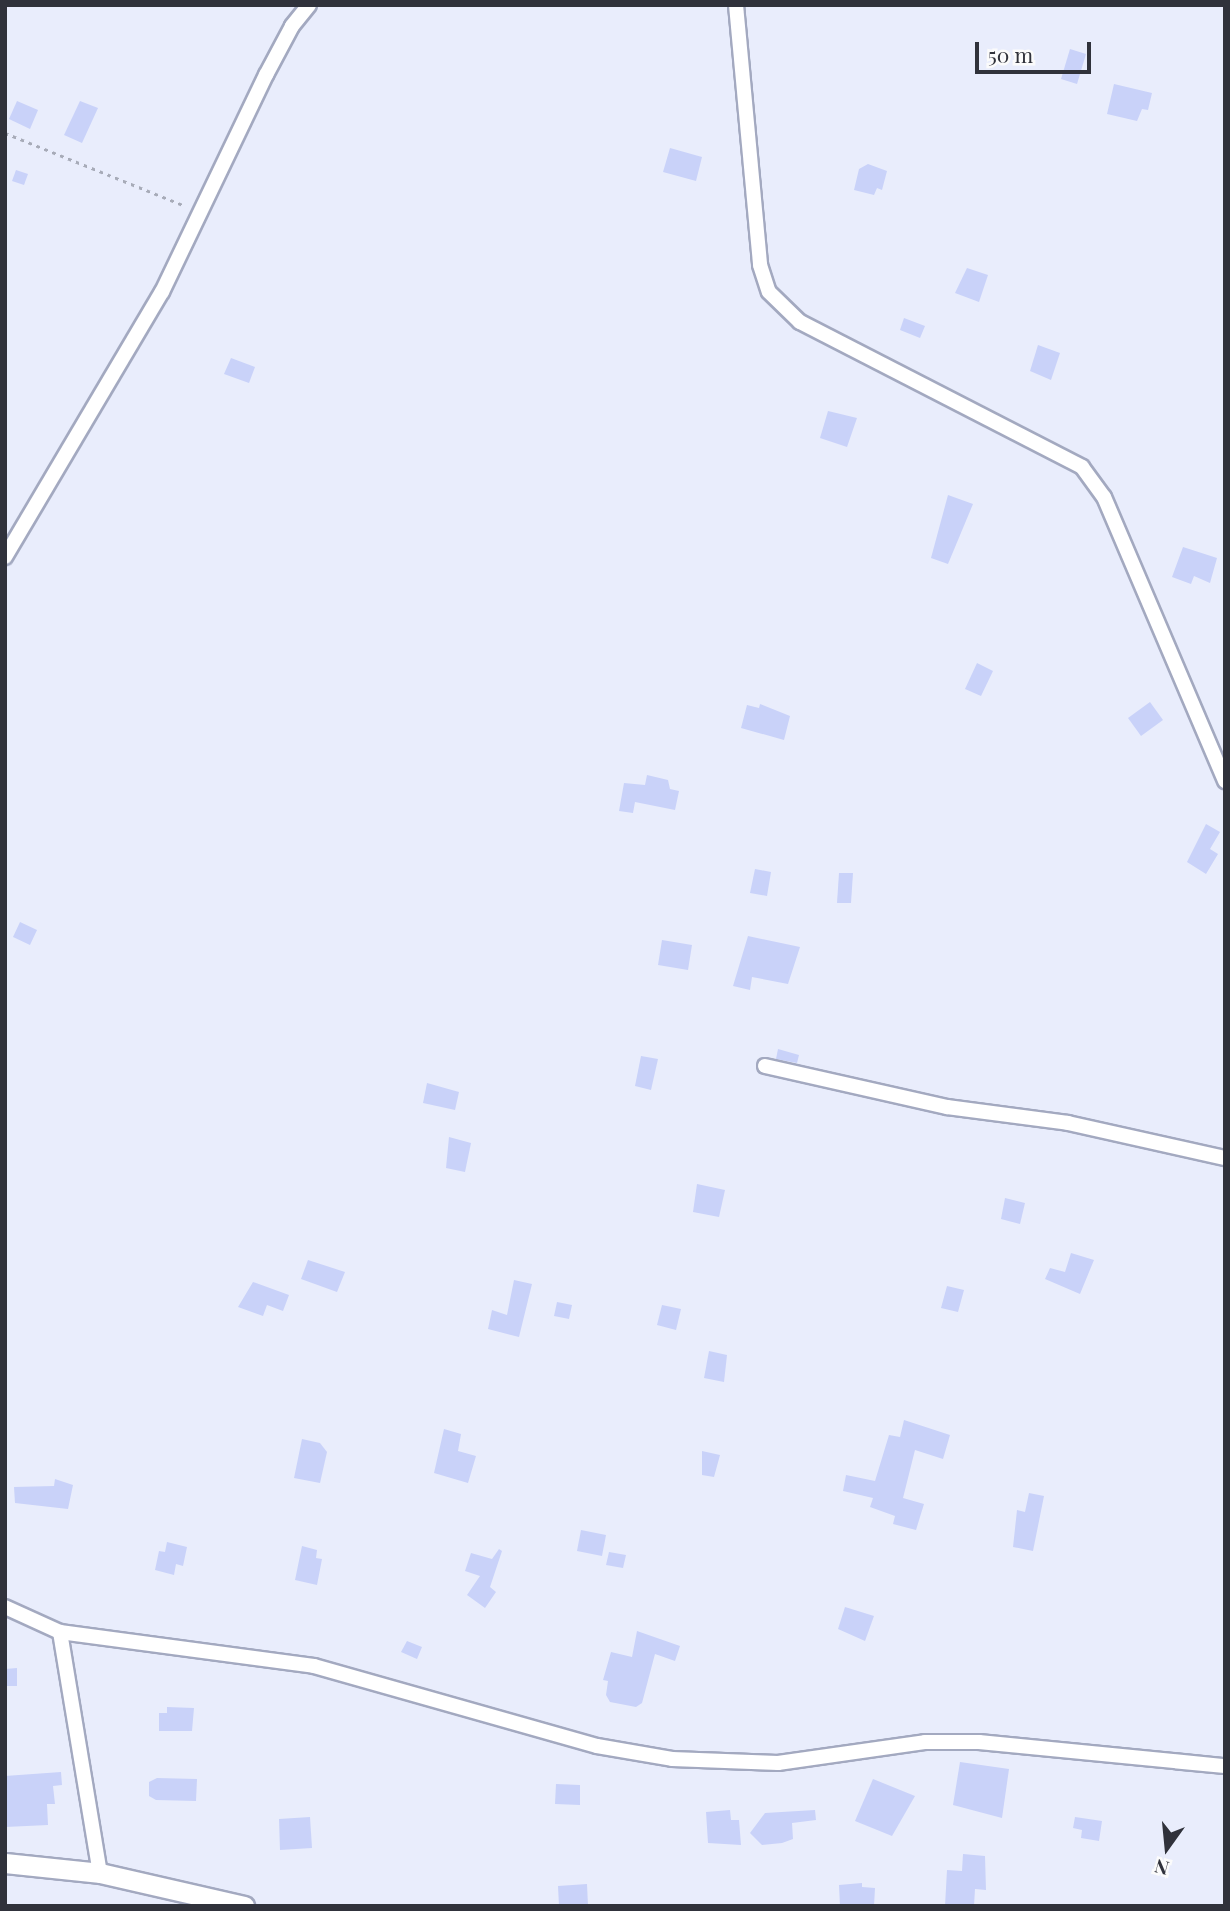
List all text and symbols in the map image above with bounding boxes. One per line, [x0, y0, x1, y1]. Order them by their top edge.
scale bar [978, 28, 1094, 72]
text: 50 m [988, 40, 1033, 68]
north arrow [1132, 1813, 1202, 1883]
text: N [1152, 1854, 1172, 1883]

